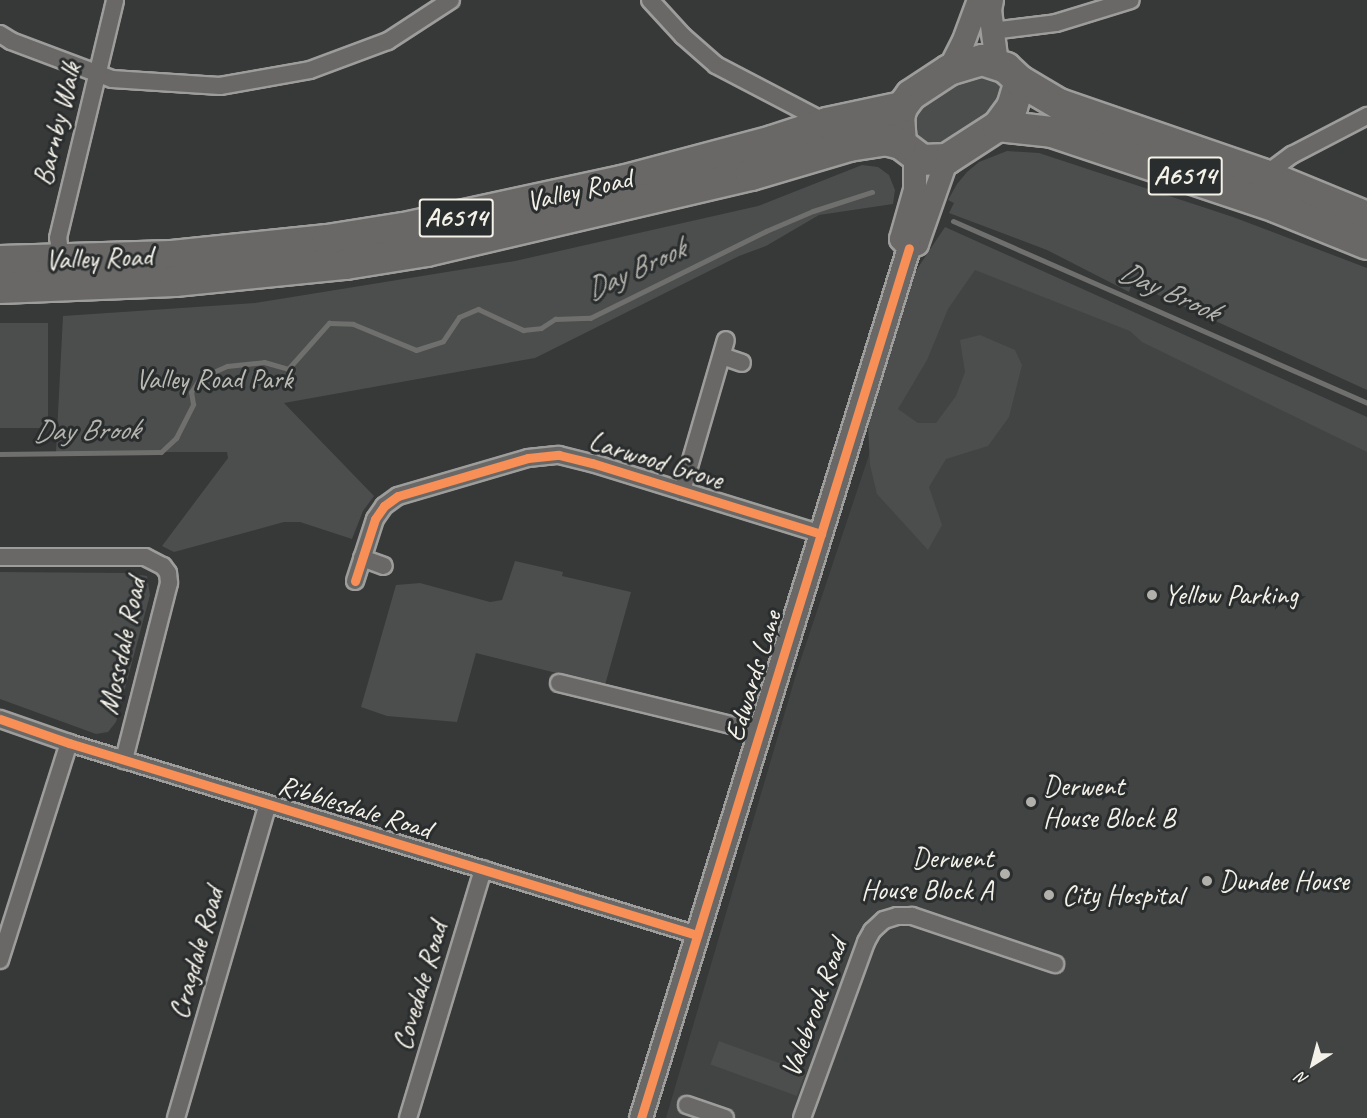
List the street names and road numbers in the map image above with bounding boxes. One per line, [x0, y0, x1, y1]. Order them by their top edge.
street label: Barnby Walk [26, 59, 88, 189]
road number: A6514 [1148, 152, 1222, 200]
street label: Valley Road [523, 162, 635, 218]
road number: A6514 [418, 194, 494, 242]
street label: Valley Road [45, 239, 153, 277]
street label: Larwood Grove [585, 424, 727, 496]
street label: Mossdale Road [91, 575, 153, 717]
street label: Edwards Lane [717, 606, 789, 746]
street label: Ribblesdale Road [275, 768, 435, 846]
street label: Cragdale Road [161, 883, 231, 1023]
street label: Covedale Road [385, 918, 455, 1054]
street label: Valebrook Road [774, 934, 854, 1082]

